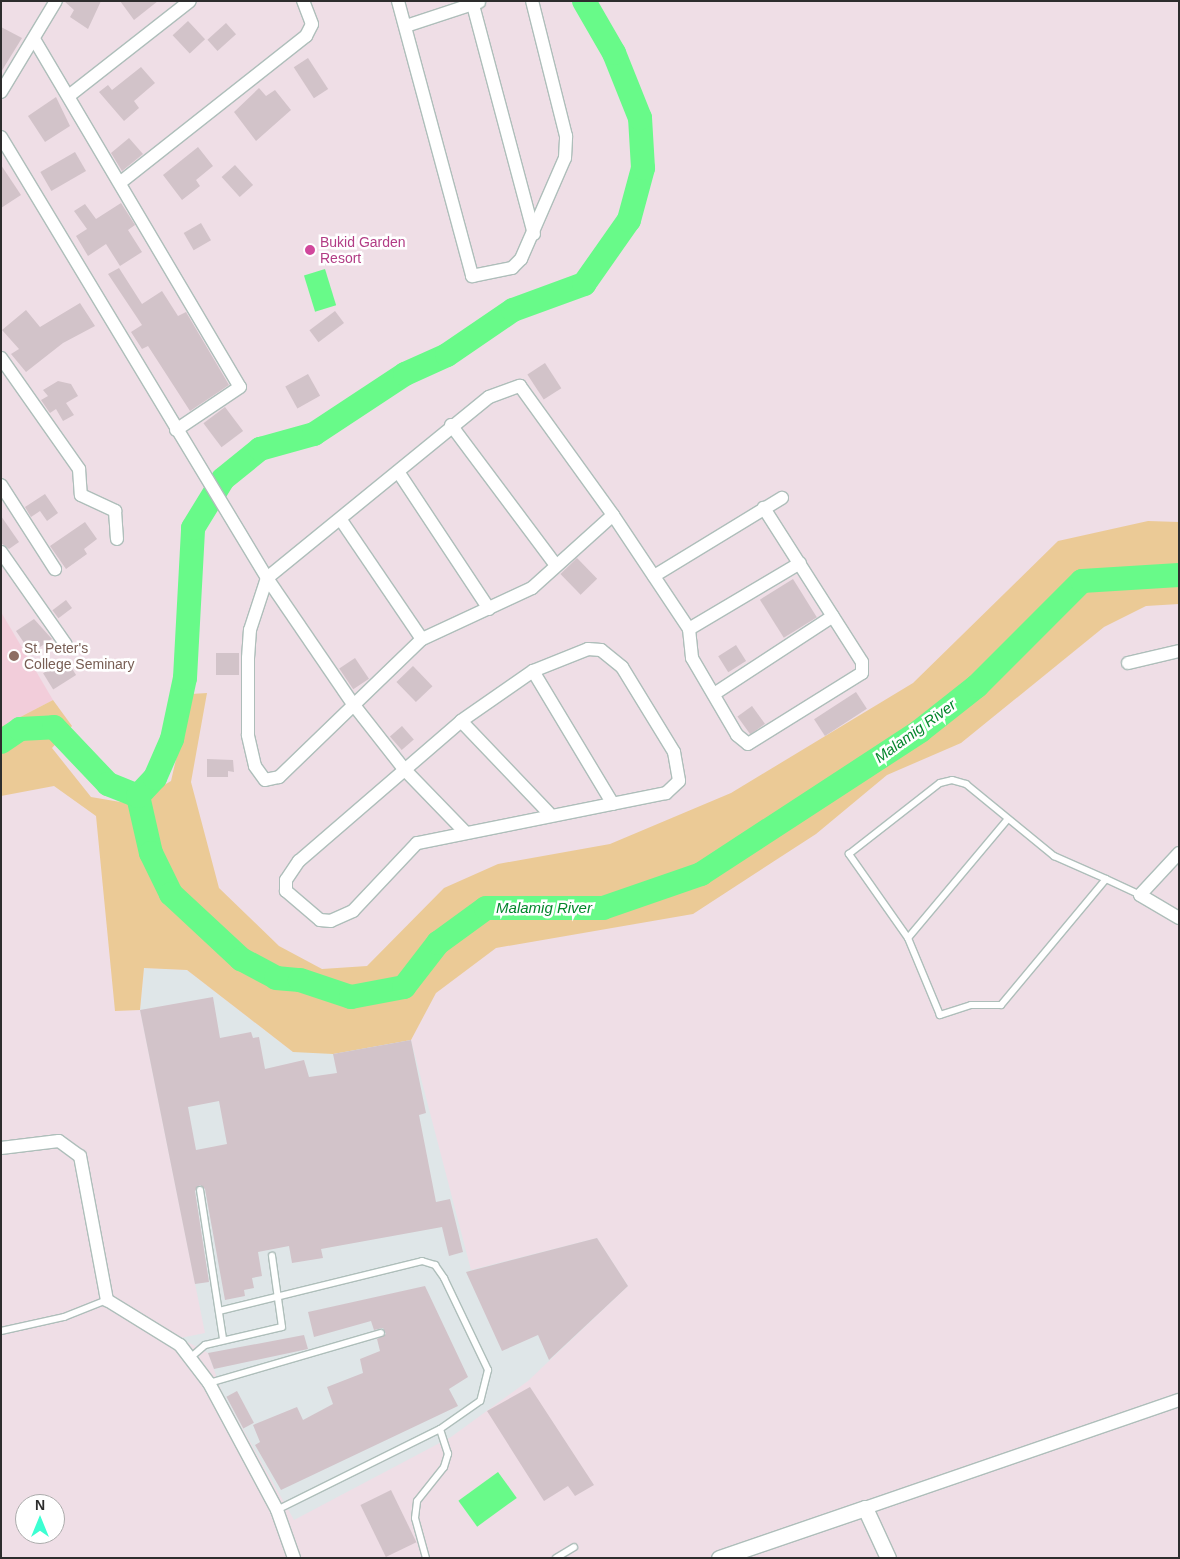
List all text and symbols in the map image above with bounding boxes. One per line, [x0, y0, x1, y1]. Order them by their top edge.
place label: Bukid Garden Resort [320, 234, 406, 266]
marker: Bukid Garden Resort [304, 244, 316, 256]
place label: St. Peter's College Seminary [24, 640, 134, 672]
marker: St. Peter's College Seminary [8, 650, 20, 662]
water label: Malamig River [871, 696, 959, 766]
water label: Malamig River [496, 899, 592, 917]
north arrow [15, 1494, 65, 1544]
text: N [35, 1497, 45, 1513]

